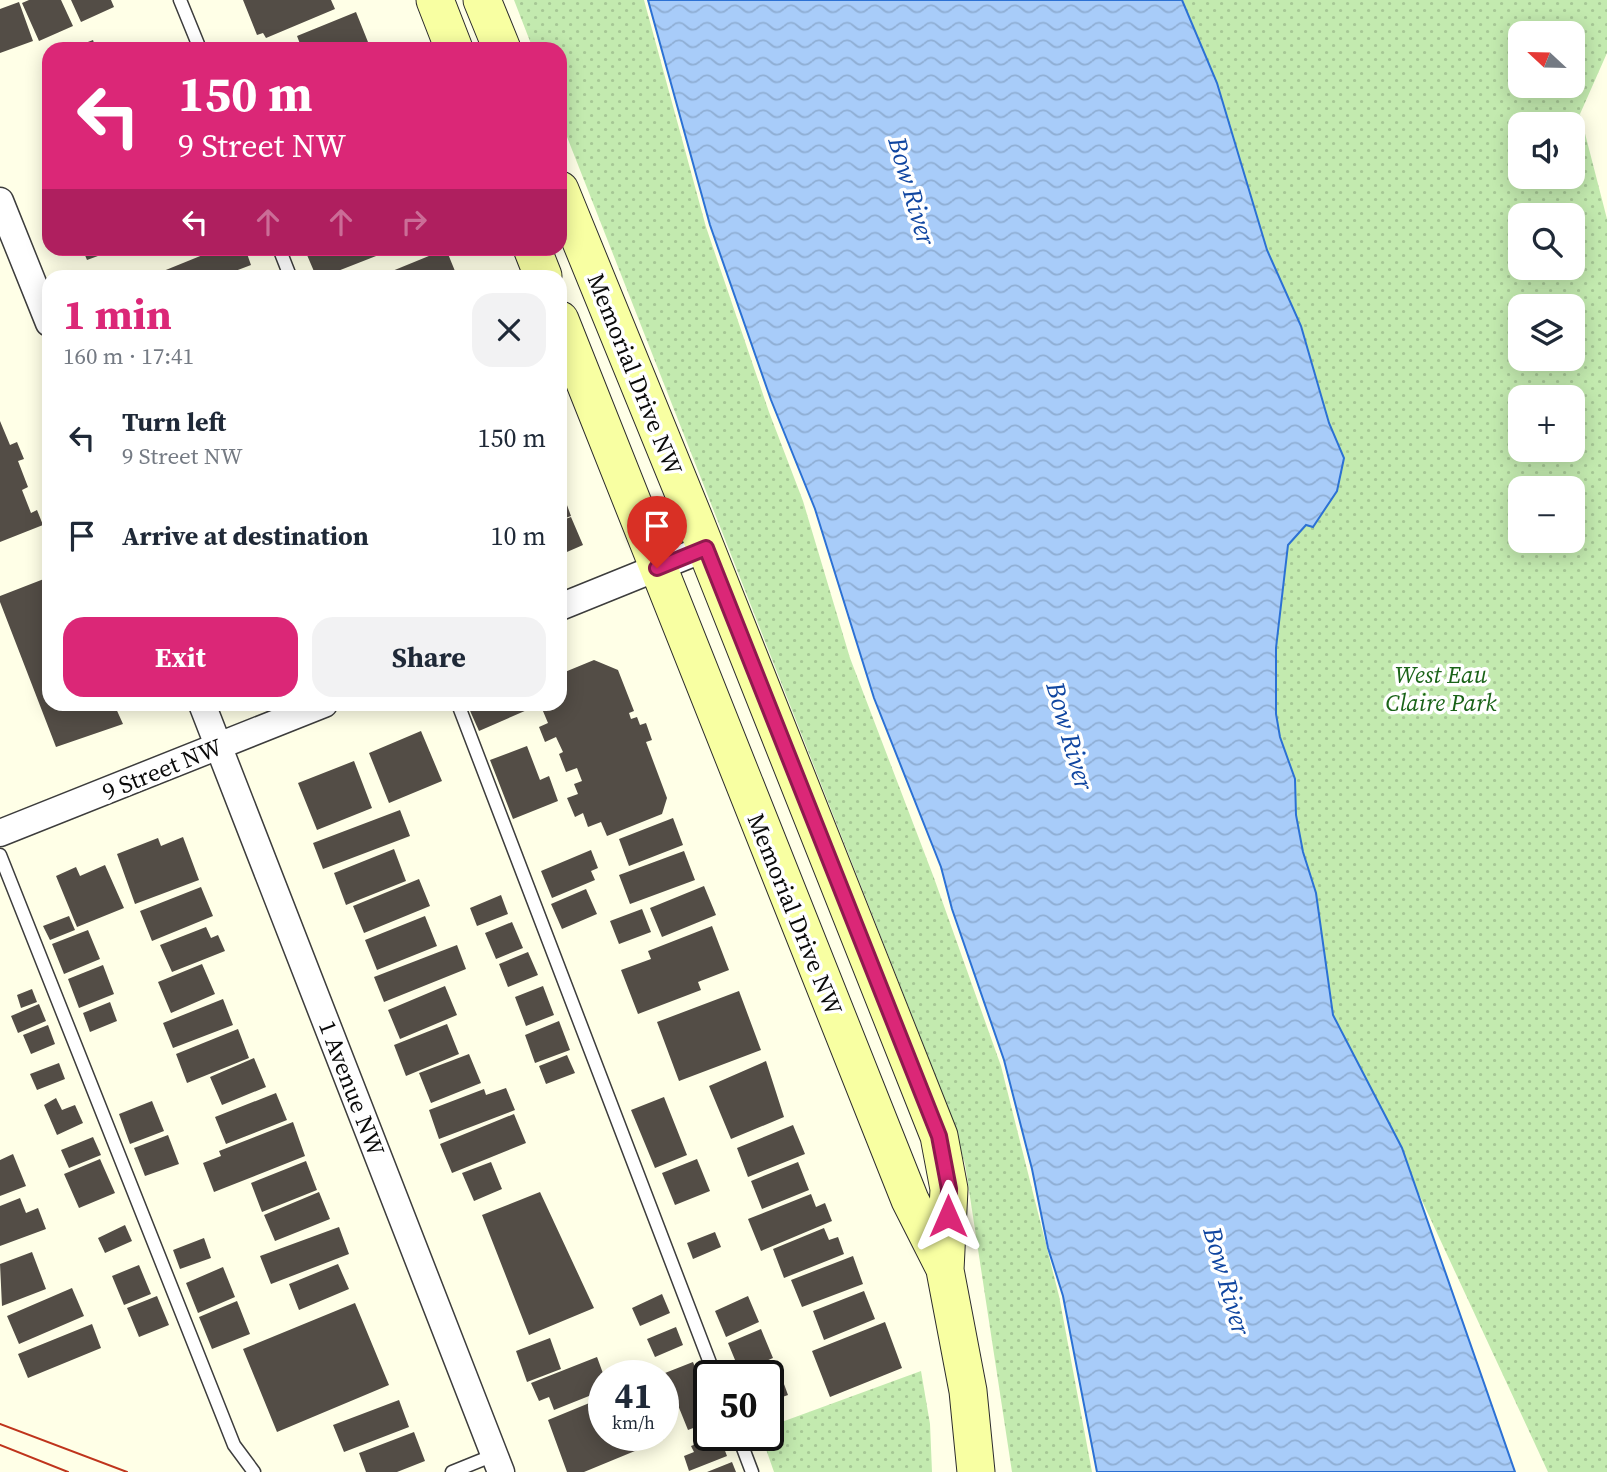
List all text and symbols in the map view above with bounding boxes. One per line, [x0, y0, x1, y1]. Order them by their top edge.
north arrow [1508, 21, 1586, 98]
map controls [1508, 21, 1585, 553]
text: 150 m [178, 60, 313, 127]
icon: left [63, 70, 154, 161]
button: sound [1508, 112, 1585, 189]
text: 9 Street NW [178, 124, 346, 168]
water label: Bow River [879, 132, 945, 250]
icon: left [176, 203, 214, 241]
icon: ahead [249, 203, 287, 241]
icon: ahead [322, 203, 360, 241]
icon: right [395, 203, 433, 241]
button: search [1508, 203, 1585, 280]
street label: Memorial Drive NW [579, 268, 691, 480]
text: 1 min [63, 285, 172, 343]
button: close [472, 293, 546, 367]
button: layers [1508, 294, 1585, 371]
text: 160 m · 17:41 [63, 340, 194, 372]
button: + [1508, 385, 1585, 462]
text: Turn left [122, 404, 226, 440]
icon: left [63, 419, 101, 457]
text: 150 m [478, 420, 546, 456]
text: 9 Street NW [122, 440, 243, 472]
button: − [1508, 476, 1585, 553]
pin [627, 496, 687, 568]
icon: arrive [638, 507, 676, 545]
icon: arrive [63, 517, 101, 555]
text: Arrive at destination [122, 518, 369, 554]
text: 10 m [491, 518, 546, 554]
button: Exit [63, 617, 298, 697]
button: Share [312, 617, 546, 697]
park label: West Eau Claire Park [1385, 658, 1497, 719]
water label: Bow River [1037, 677, 1103, 795]
street label: 9 Street NW [97, 730, 227, 808]
street label: Memorial Drive NW [739, 808, 851, 1020]
street label: 1 Avenue NW [311, 1015, 393, 1161]
position arrow [911, 1179, 985, 1253]
water label: Bow River [1194, 1222, 1260, 1340]
speed limit sign: 50 [693, 1360, 784, 1451]
text: 41 [615, 1372, 652, 1420]
text: km/h [612, 1410, 655, 1435]

